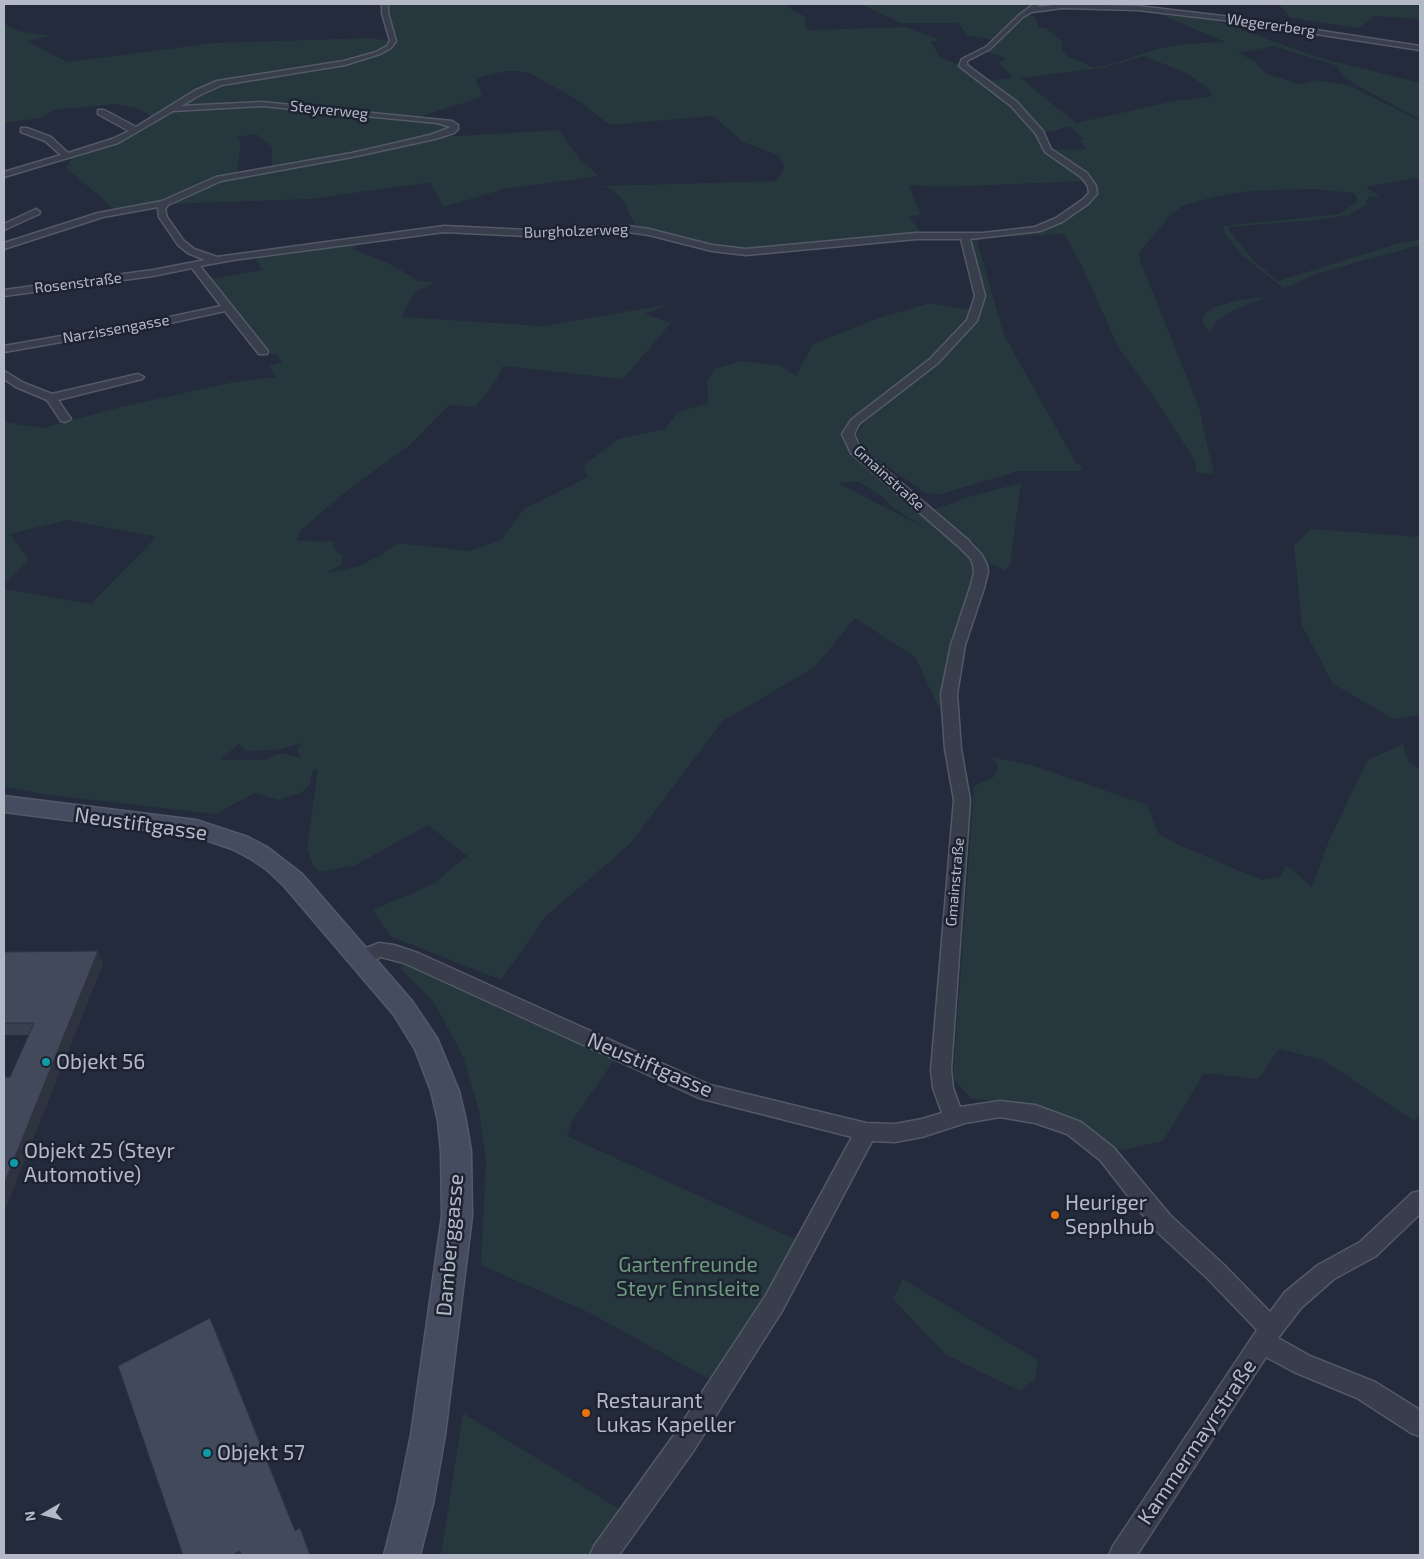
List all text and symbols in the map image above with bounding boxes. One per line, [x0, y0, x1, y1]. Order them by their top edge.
street label: Wegererberg [1226, 10, 1316, 40]
street label: Steyrerweg [289, 97, 369, 123]
street label: Burgholzerweg [524, 220, 628, 242]
street label: Rosenstraße [33, 269, 123, 297]
street label: Narzissengasse [61, 311, 171, 347]
street label: Gmainstraße [850, 442, 928, 514]
street label: Neustiftgasse [73, 802, 209, 846]
street label: Gmainstraße [942, 837, 968, 927]
street label: Neustiftgasse [584, 1027, 716, 1103]
place label: Objekt 56 [56, 1049, 145, 1075]
marker: Objekt 56 [40, 1056, 52, 1068]
place label: Objekt 25 (Steyr Automotive) [24, 1138, 175, 1188]
marker: Objekt 25 (Steyr Automotive) [8, 1157, 20, 1169]
street label: Damberggasse [431, 1173, 469, 1317]
place label: Heuriger Sepplhub [1065, 1190, 1155, 1240]
marker: Heuriger Sepplhub [1049, 1209, 1061, 1221]
park label: Gartenfreunde Steyr Ennsleite [616, 1252, 760, 1302]
street label: Kammermayrstraße [1132, 1355, 1262, 1529]
place label: Restaurant Lukas Kapeller [596, 1388, 736, 1438]
marker: Restaurant Lukas Kapeller [580, 1407, 592, 1419]
place label: Objekt 57 [217, 1440, 305, 1466]
marker: Objekt 57 [201, 1447, 213, 1459]
north arrow [20, 1489, 70, 1539]
text: N [21, 1510, 39, 1522]

